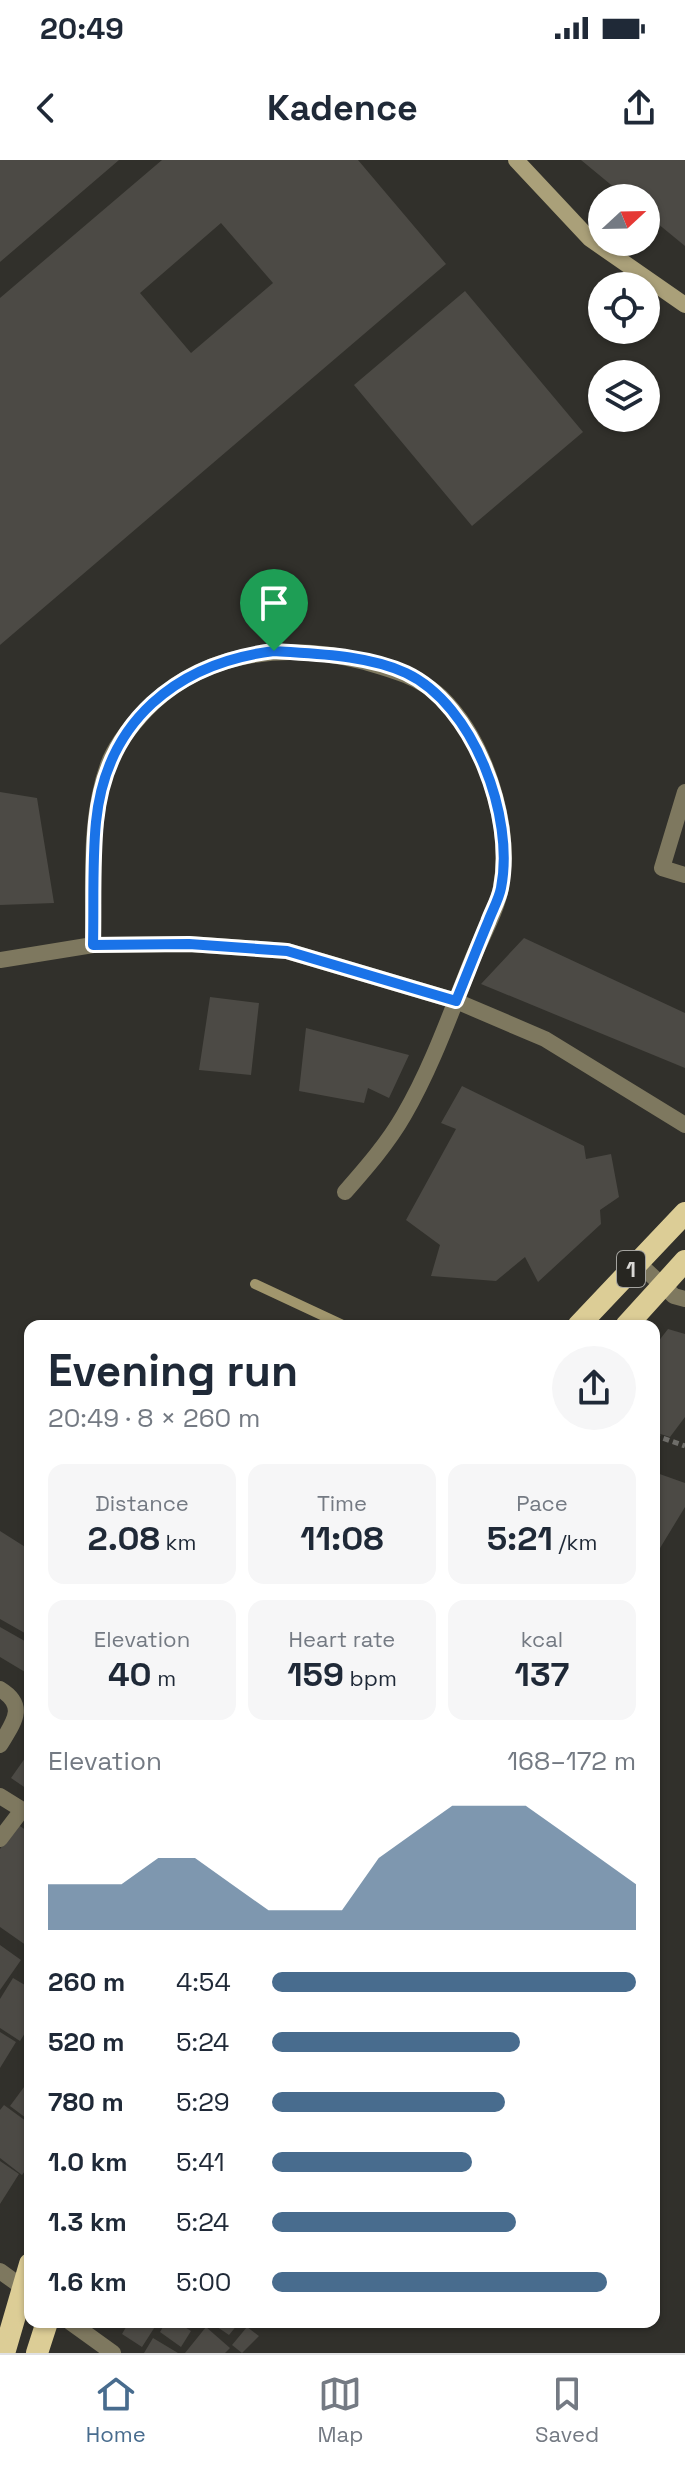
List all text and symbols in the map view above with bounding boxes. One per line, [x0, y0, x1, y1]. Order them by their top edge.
text: 20:49 [40, 9, 124, 48]
text: Kadence [267, 85, 418, 131]
icon: back [24, 86, 68, 130]
icon: share [617, 86, 661, 130]
north arrow [588, 184, 660, 256]
map controls [588, 184, 660, 432]
button: locate [588, 272, 660, 344]
button: layers [588, 360, 660, 432]
pin [240, 569, 308, 651]
icon: arrive [252, 581, 296, 625]
road number: 1 [617, 1251, 645, 1287]
text: Evening run [48, 1343, 298, 1399]
button: share [552, 1346, 636, 1430]
text: 20:49 · 8 × 260 m [48, 1401, 260, 1435]
text: Distance [95, 1489, 189, 1517]
text: Time [317, 1489, 367, 1517]
text: Pace [516, 1489, 568, 1517]
text: 2.08 [88, 1517, 160, 1560]
text: 11:08 [300, 1517, 384, 1560]
text: 5:21 [487, 1517, 553, 1560]
text: km [160, 1528, 196, 1556]
text: /km [553, 1528, 597, 1556]
text: Elevation [94, 1625, 190, 1653]
text: Heart rate [289, 1625, 395, 1653]
text: kcal [521, 1625, 563, 1653]
text: 40 [108, 1653, 152, 1696]
text: 159 [287, 1653, 344, 1696]
text: 137 [515, 1653, 569, 1696]
text: m [152, 1664, 176, 1692]
text: bpm [344, 1664, 397, 1692]
text: Elevation [48, 1744, 162, 1778]
text: 168–172 m [507, 1744, 636, 1778]
text: 260 m [48, 1965, 125, 1999]
text: 4:54 [176, 1965, 231, 1999]
text: 520 m [48, 2025, 125, 2059]
text: 5:24 [176, 2025, 229, 2059]
text: 780 m [48, 2085, 124, 2119]
text: 5:29 [176, 2085, 230, 2119]
text: 1.0 km [48, 2145, 128, 2179]
text: 5:41 [176, 2145, 225, 2179]
text: 1.3 km [48, 2205, 127, 2239]
text: 5:24 [176, 2205, 229, 2239]
text: 1.6 km [48, 2265, 127, 2299]
text: 5:00 [176, 2265, 231, 2299]
tab: Home [86, 2372, 146, 2448]
tab: Map [317, 2372, 363, 2448]
tab: Saved [535, 2372, 599, 2448]

